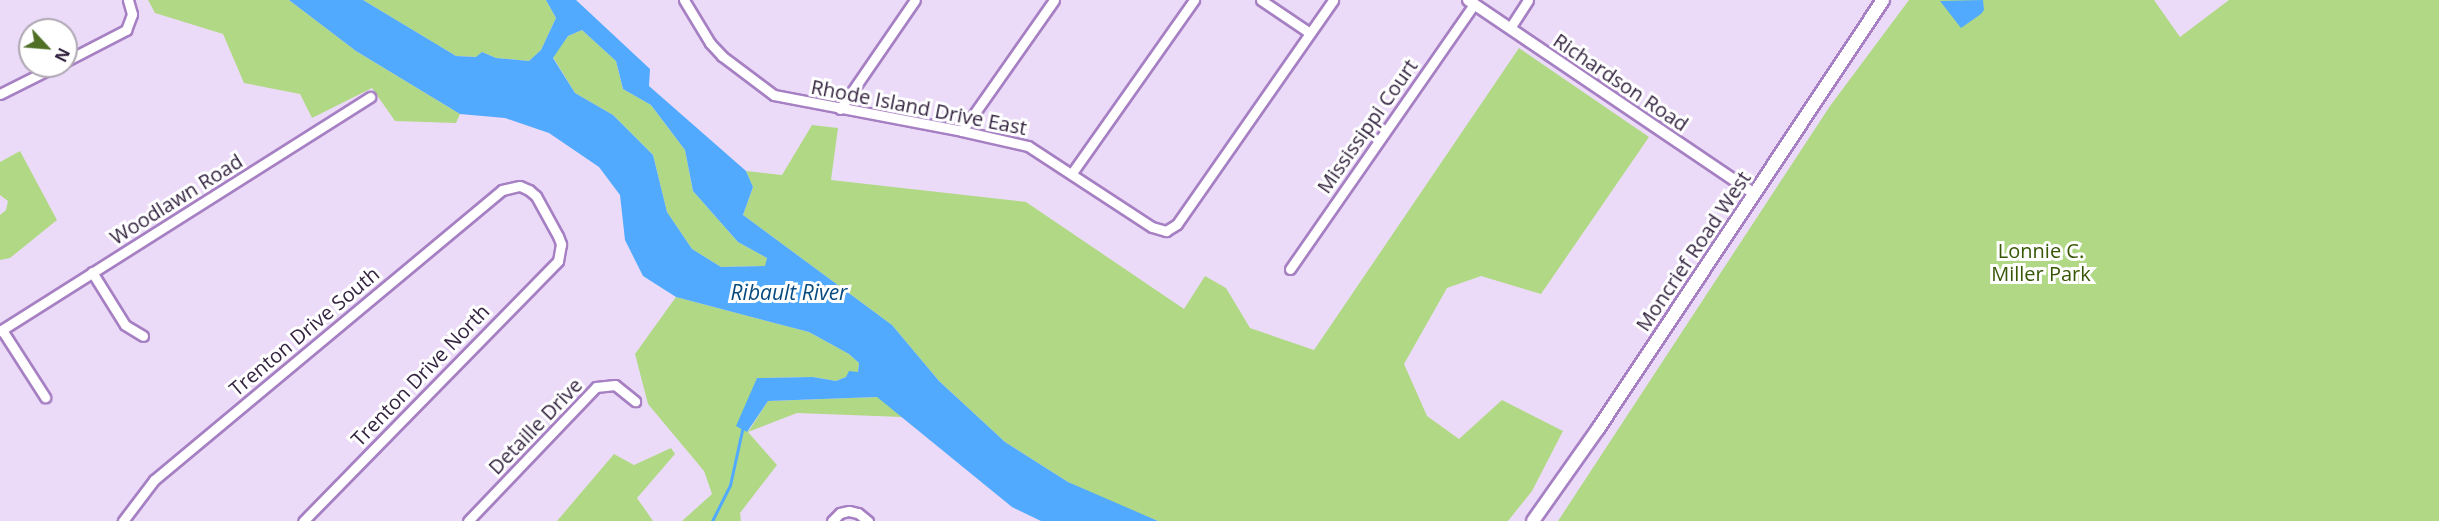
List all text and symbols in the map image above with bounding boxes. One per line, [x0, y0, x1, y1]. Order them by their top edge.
north arrow [18, 18, 78, 78]
street label: Richardson Road [1549, 28, 1693, 136]
text: N [50, 44, 75, 66]
street label: Mississippi Court [1312, 54, 1422, 198]
street label: Rhode Island Drive East [809, 74, 1029, 140]
street label: Woodlawn Road [105, 149, 247, 249]
street label: Moncrief Road West [1631, 167, 1755, 335]
park label: Lonnie C. Miller Park [1991, 238, 2091, 285]
street label: Trenton Drive South [224, 261, 384, 401]
water label: Ribault River [731, 279, 847, 305]
street label: Trenton Drive North [346, 299, 494, 451]
street label: Detaille Drive [483, 373, 587, 479]

